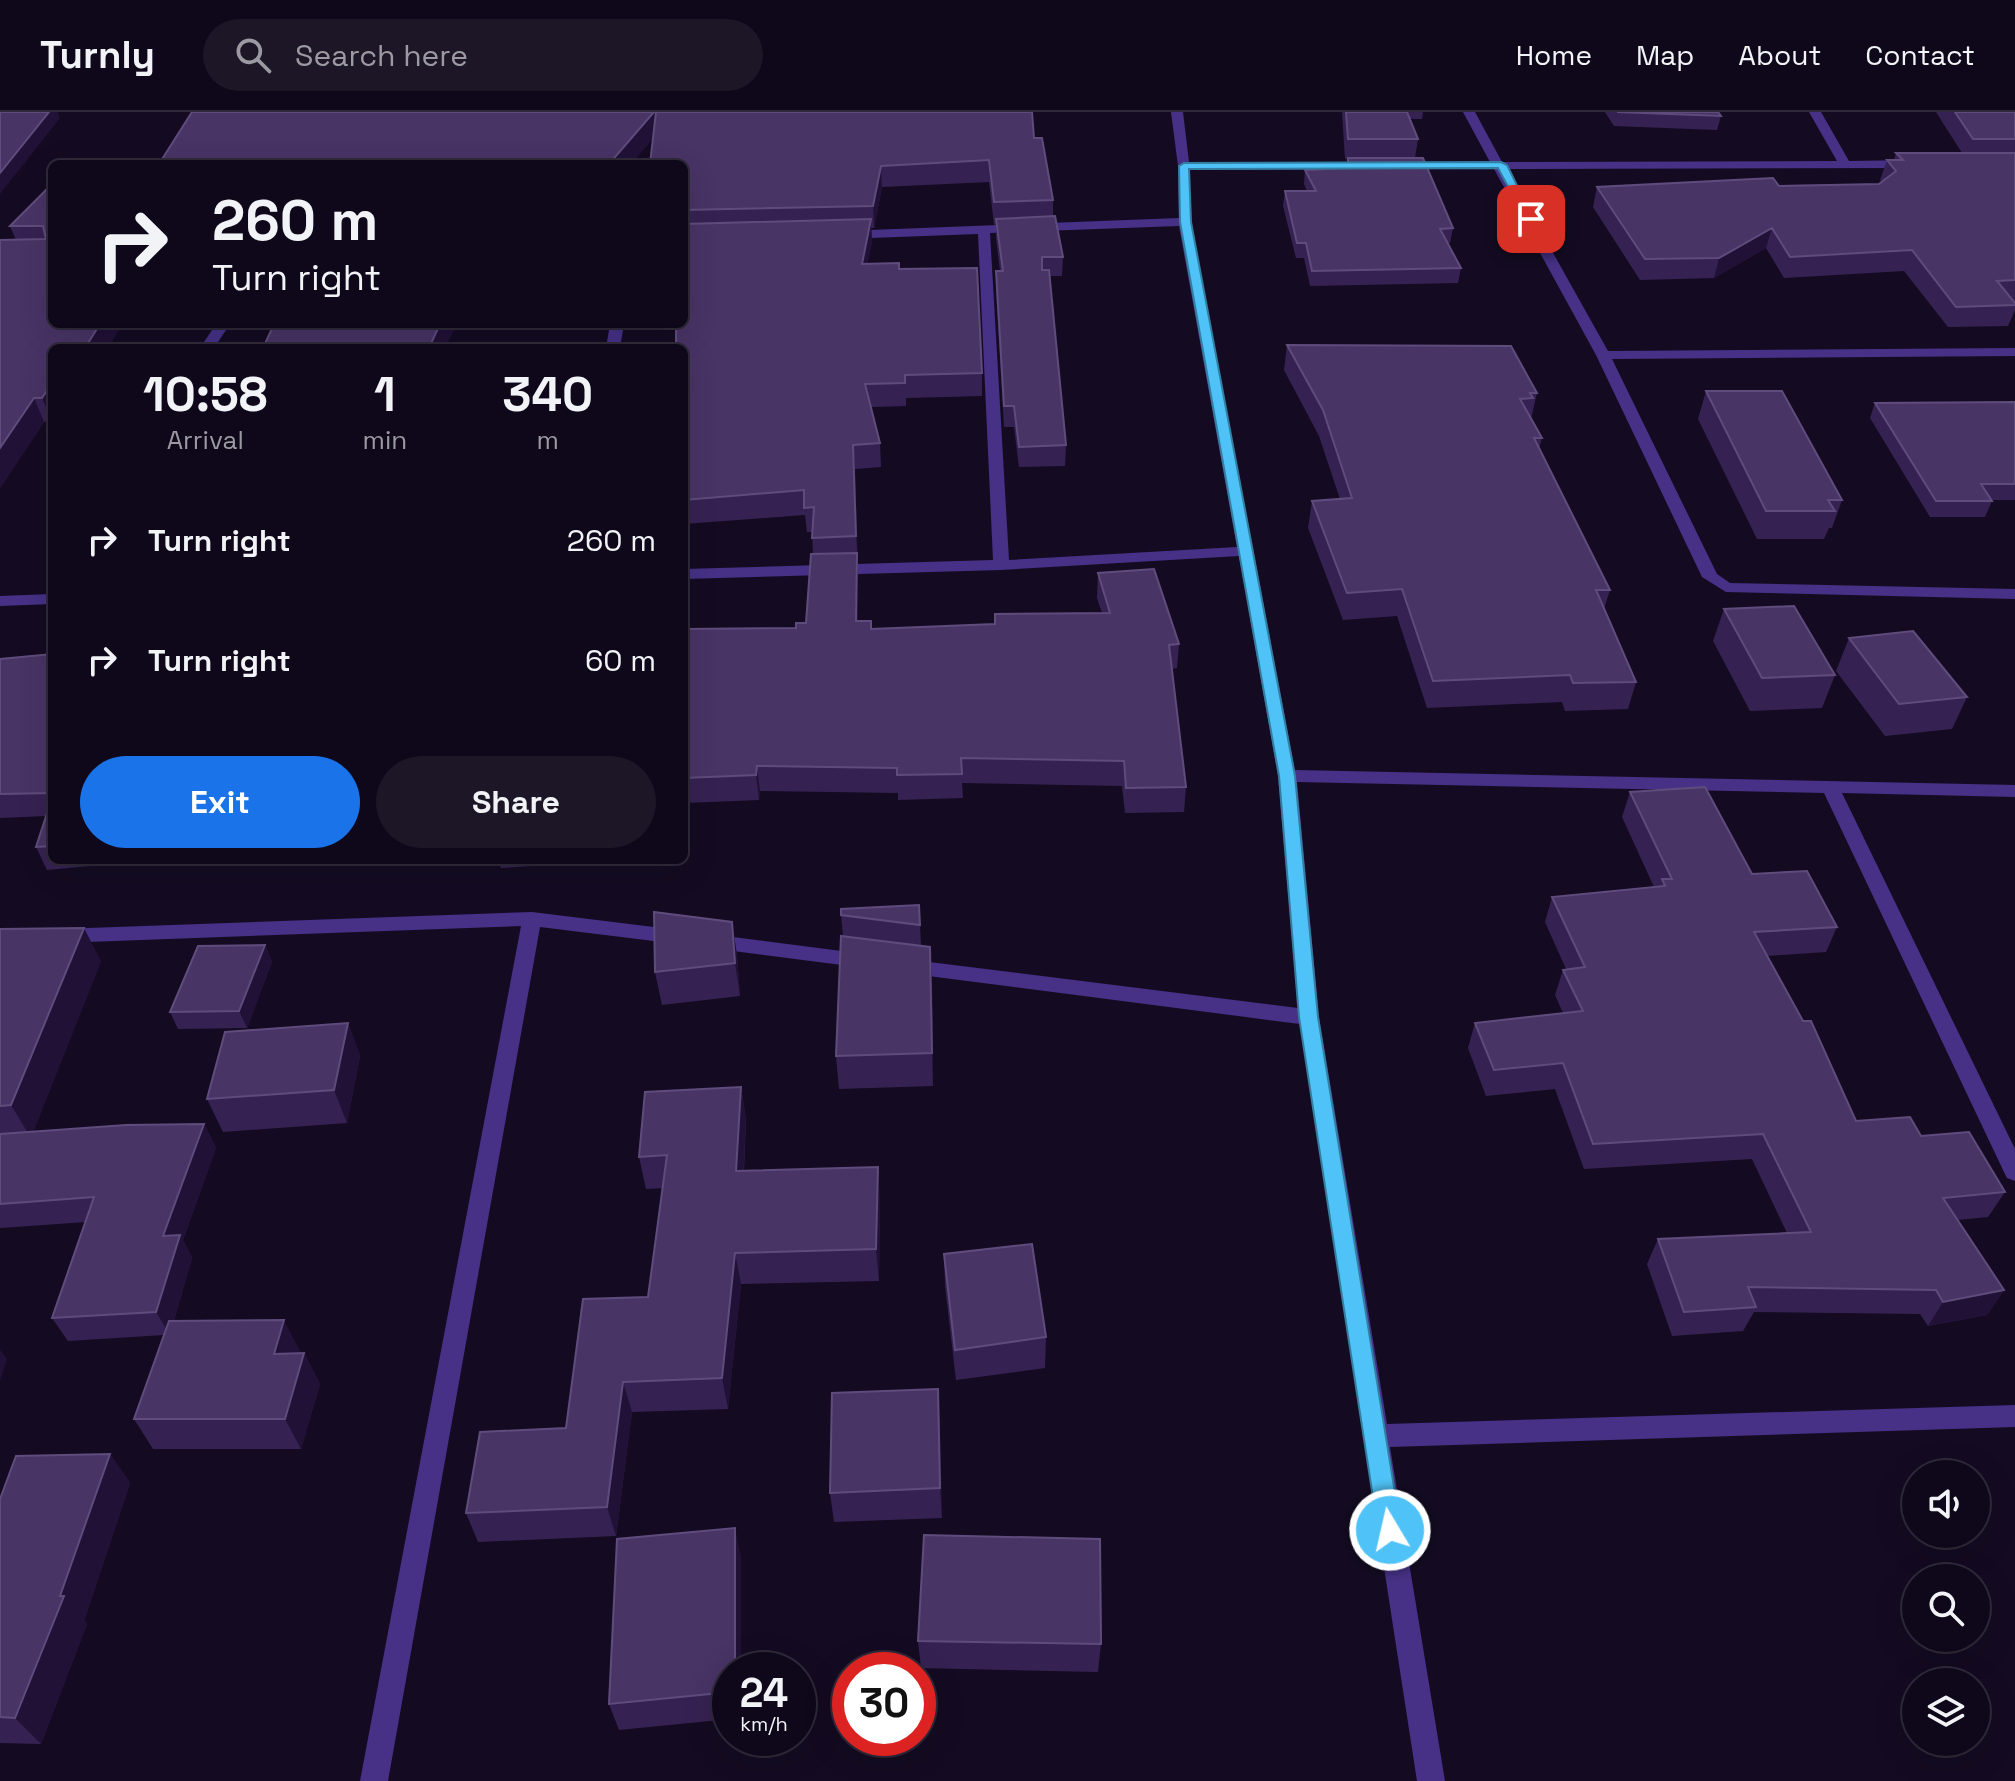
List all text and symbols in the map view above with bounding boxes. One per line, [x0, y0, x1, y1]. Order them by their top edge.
search box [203, 19, 763, 91]
text: Turnly [40, 31, 155, 79]
icon: search [231, 33, 275, 77]
text: Search here [295, 36, 468, 75]
text: Home [1516, 37, 1592, 73]
text: Map [1636, 37, 1694, 73]
text: About [1738, 37, 1821, 73]
text: Contact [1865, 37, 1975, 73]
text: 260 m [212, 185, 378, 256]
pin [1497, 185, 1565, 253]
icon: right [80, 192, 184, 296]
icon: arrive [1509, 197, 1553, 241]
text: Turn right [212, 255, 381, 301]
text: 10:58 [143, 364, 268, 425]
text: 1 [374, 364, 396, 425]
text: 340 [502, 364, 593, 425]
text: Arrival [167, 423, 244, 457]
text: min [363, 423, 407, 457]
text: m [536, 423, 559, 457]
icon: right [80, 518, 124, 562]
text: Turn right [148, 521, 291, 560]
text: 260 m [567, 521, 656, 560]
icon: right [80, 638, 124, 682]
text: Turn right [148, 641, 291, 680]
text: 60 m [585, 641, 656, 680]
button: Exit [80, 756, 360, 848]
button: Share [376, 756, 656, 848]
map controls [1902, 1460, 1990, 1756]
button: sound [1902, 1460, 1990, 1548]
position arrow [1348, 1488, 1432, 1572]
button: search [1902, 1564, 1990, 1652]
speed limit sign: 30 [832, 1652, 936, 1756]
text: 24 [740, 1668, 788, 1719]
button: layers [1902, 1668, 1990, 1756]
text: km/h [740, 1711, 788, 1737]

